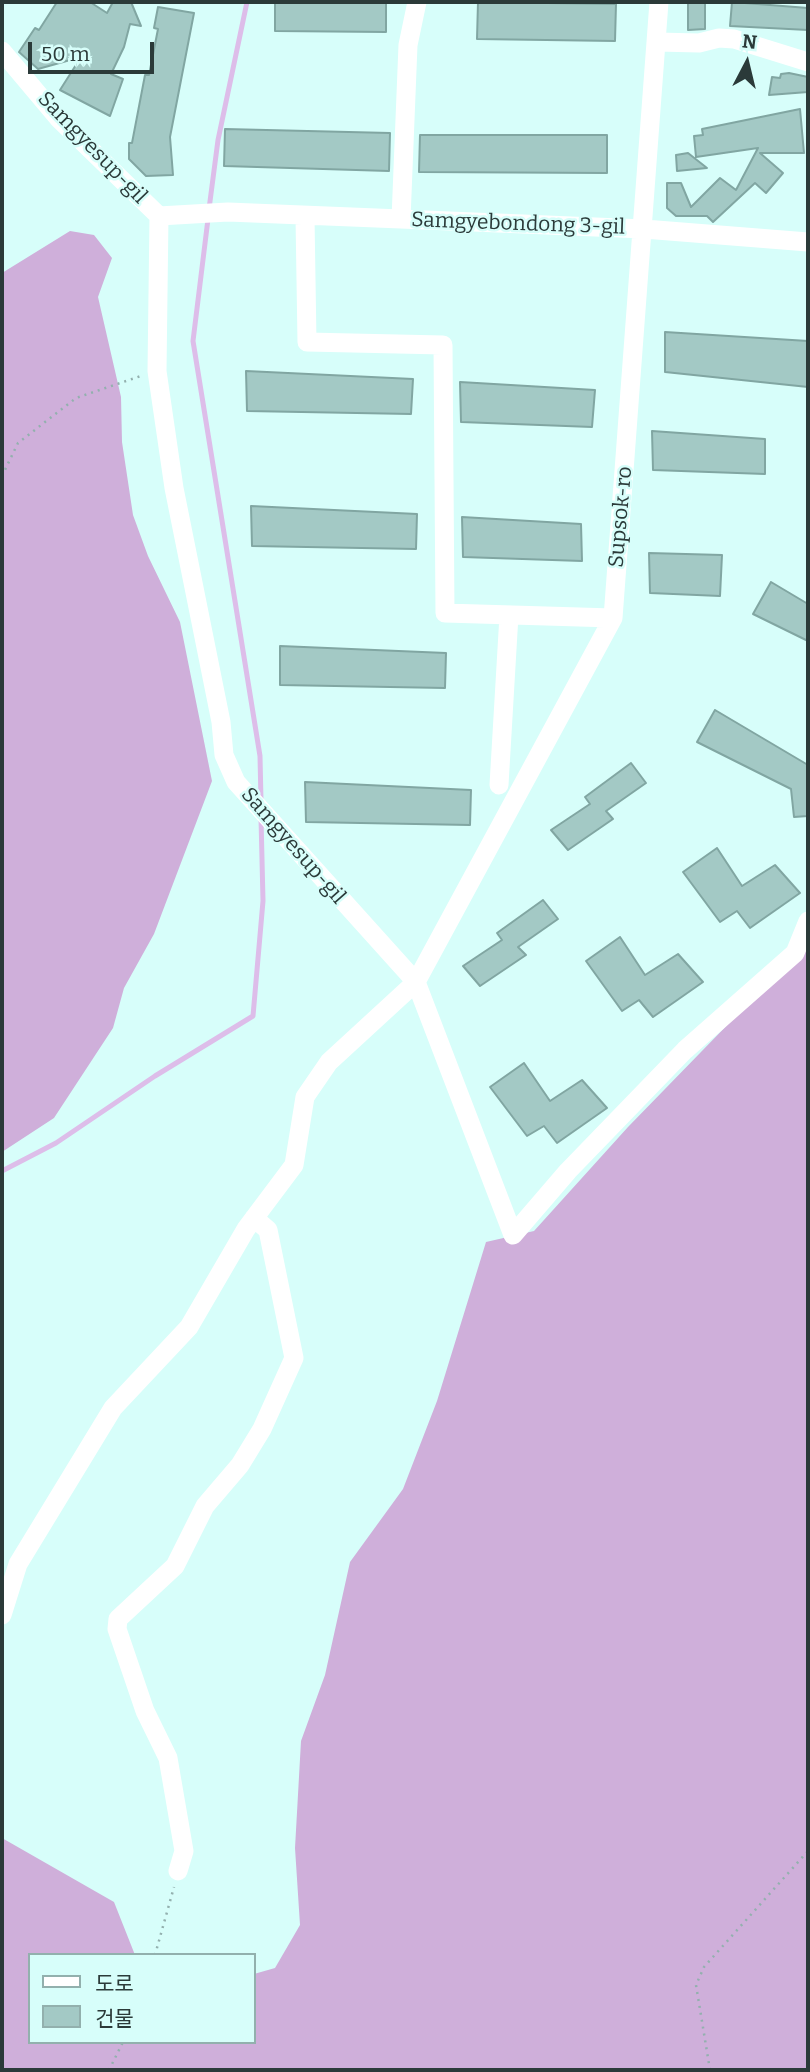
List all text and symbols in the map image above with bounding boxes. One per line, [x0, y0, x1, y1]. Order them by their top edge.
scale bar [32, 28, 158, 72]
north arrow [712, 28, 782, 98]
text: N [741, 29, 758, 54]
text: 50 m [41, 41, 90, 67]
street label: Samgyesup-gil [32, 87, 152, 209]
street label: Samgyebondong 3-gil [411, 208, 625, 240]
street label: Supsok-ro [604, 465, 638, 569]
street label: Samgyesup-gil [236, 783, 350, 909]
legend [28, 1953, 256, 2044]
text: 도로 [95, 1971, 134, 1997]
text: 건물 [95, 2006, 134, 2032]

